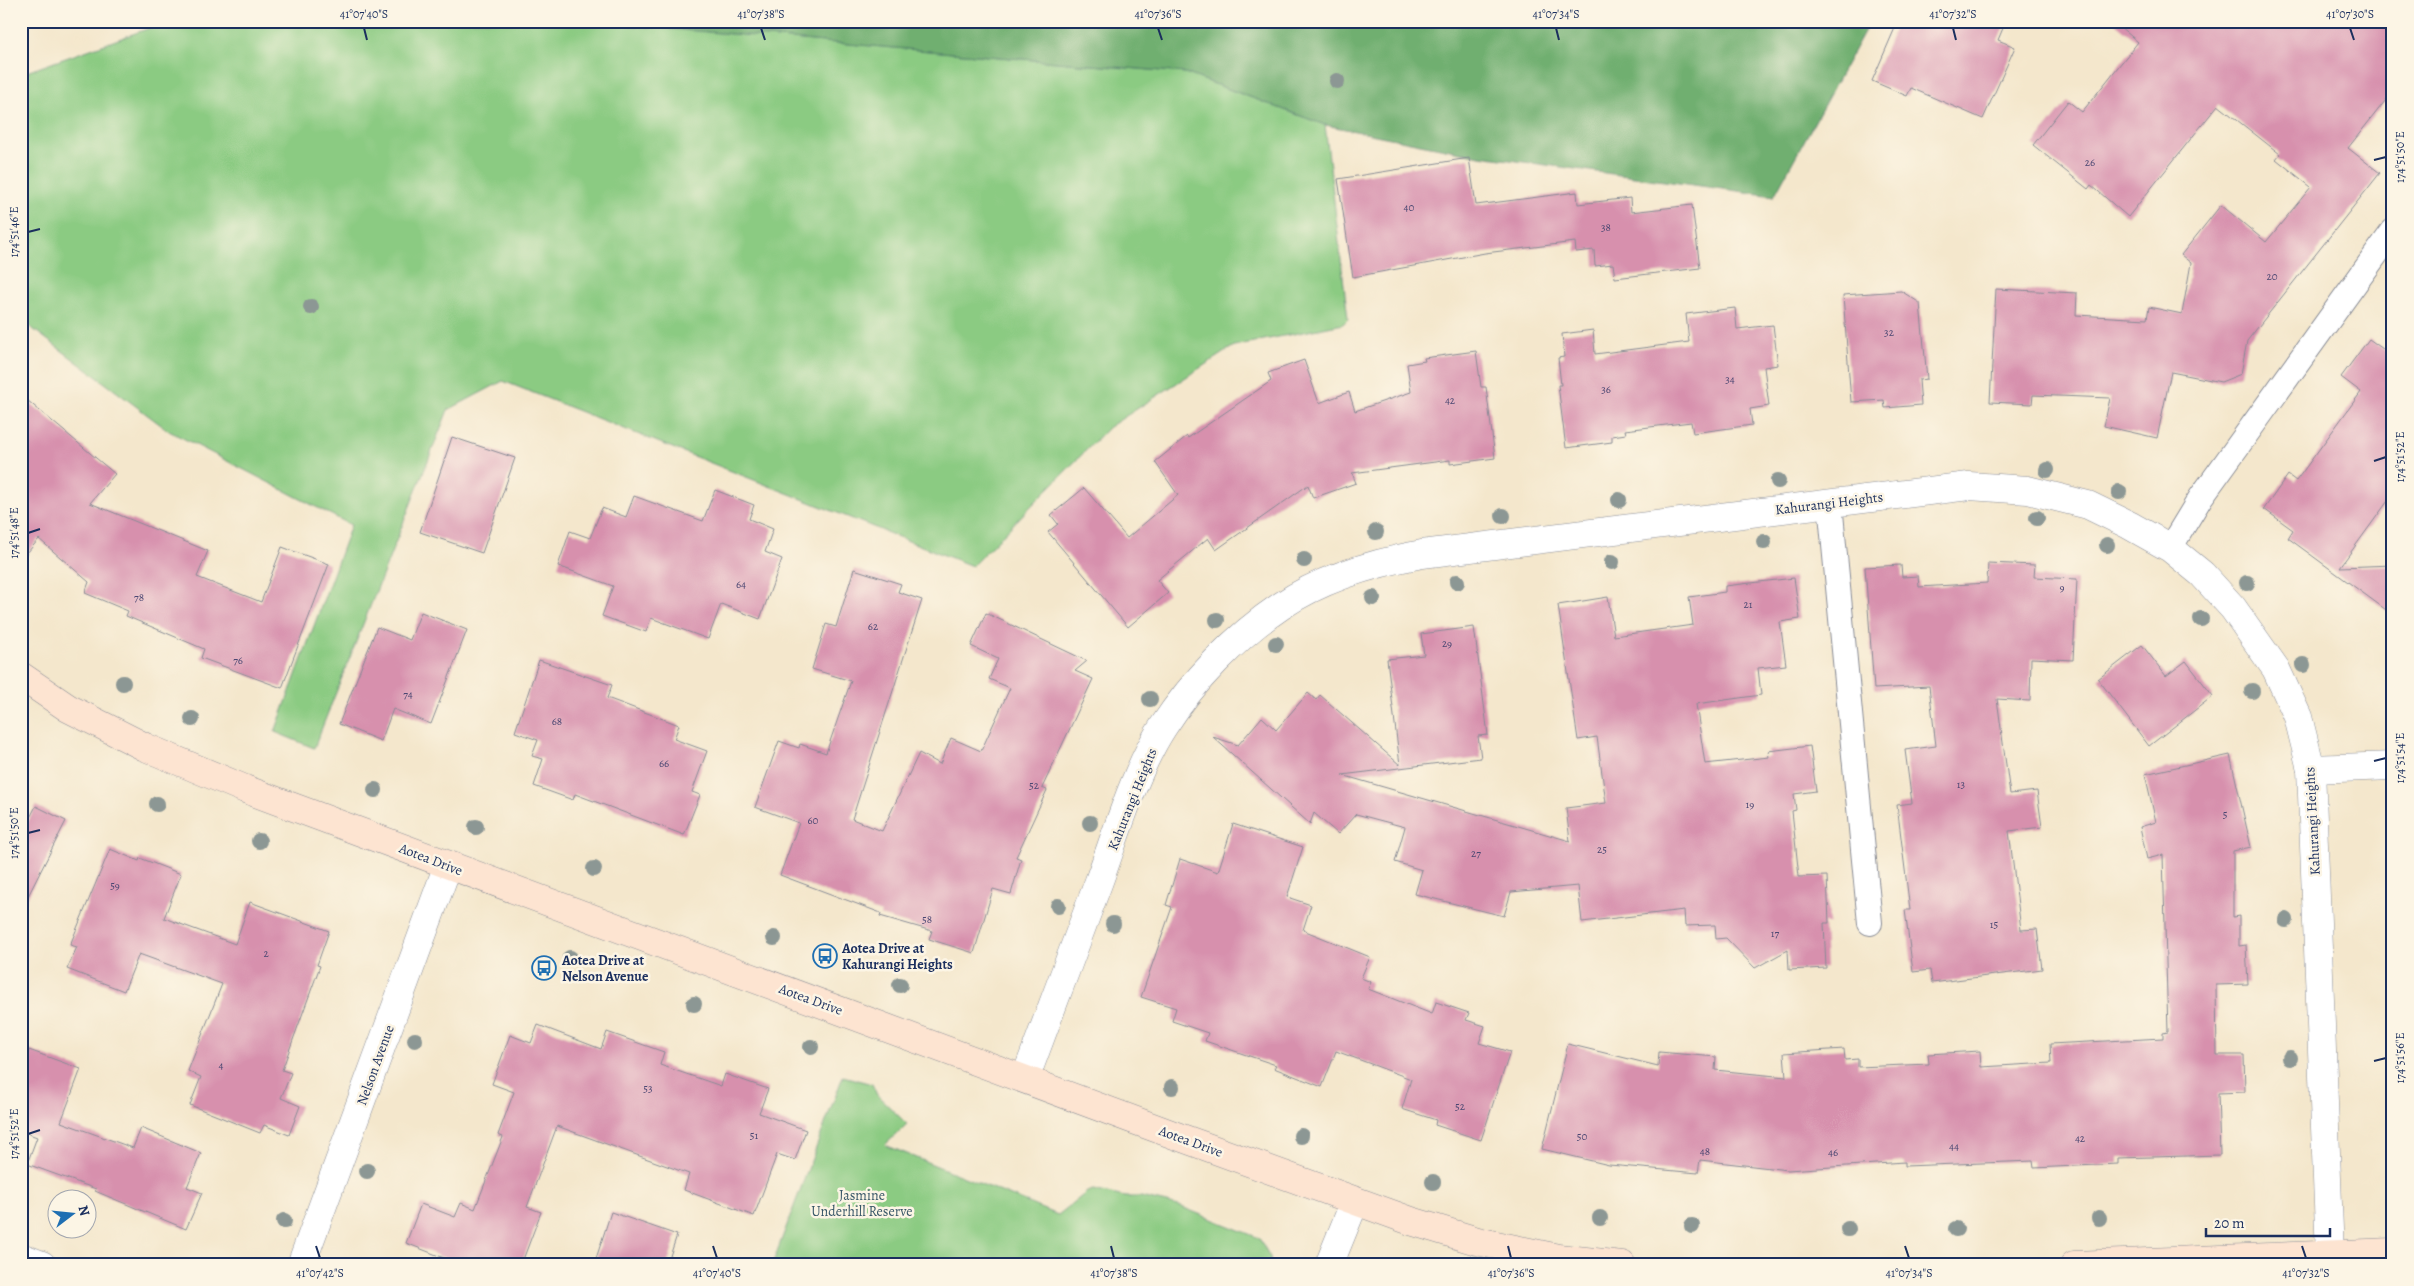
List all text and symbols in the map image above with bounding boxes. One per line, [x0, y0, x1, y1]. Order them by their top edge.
text: 41°07'40"S [340, 6, 388, 22]
text: 41°07'38"S [737, 6, 785, 22]
text: 41°07'36"S [1134, 6, 1182, 22]
text: 41°07'34"S [1532, 6, 1580, 22]
text: 41°07'32"S [1929, 6, 1977, 22]
text: 41°07'30"S [2326, 6, 2374, 22]
text: 174°51'50"E [2392, 131, 2408, 183]
house number: 26 [2085, 155, 2095, 170]
house number: 40 [1404, 200, 1415, 215]
text: 174°51'46"E [6, 206, 22, 258]
house number: 38 [1601, 220, 1611, 235]
house number: 20 [2266, 269, 2278, 284]
house number: 32 [1884, 325, 1894, 340]
house number: 34 [1725, 372, 1735, 387]
house number: 36 [1601, 382, 1611, 397]
house number: 42 [1445, 393, 1455, 408]
text: 174°51'52"E [2392, 431, 2408, 483]
street label: Kahurangi Heights [1774, 487, 1884, 520]
text: 174°51'48"E [6, 507, 22, 559]
house number: 64 [736, 577, 746, 592]
house number: 9 [2059, 580, 2065, 595]
house number: 78 [134, 590, 144, 605]
house number: 21 [1744, 597, 1753, 612]
house number: 62 [868, 619, 878, 634]
house number: 29 [1442, 636, 1452, 651]
house number: 76 [233, 653, 243, 668]
house number: 74 [403, 687, 413, 702]
house number: 68 [552, 714, 562, 729]
text: 174°51'54"E [2392, 733, 2408, 783]
street label: Kahurangi Heights [1103, 745, 1162, 853]
house number: 66 [659, 756, 669, 771]
street label: Kahurangi Heights [2300, 766, 2325, 876]
house number: 13 [1957, 777, 1965, 792]
house number: 52 [1029, 778, 1039, 793]
house number: 19 [1746, 797, 1754, 812]
text: 174°51'50"E [6, 807, 22, 859]
house number: 5 [2223, 807, 2228, 822]
house number: 60 [808, 813, 819, 828]
street label: Aotea Drive [395, 838, 465, 880]
house number: 25 [1597, 842, 1607, 857]
house number: 27 [1471, 846, 1481, 861]
house number: 59 [110, 878, 120, 893]
house number: 58 [922, 912, 932, 927]
house number: 15 [1990, 917, 1999, 932]
house number: 17 [1771, 926, 1780, 941]
place label: Aotea Drive at Kahurangi Heights [841, 939, 953, 974]
bus stop icon: Aotea Drive at Kahurangi Heights [812, 943, 838, 969]
house number: 2 [263, 946, 269, 961]
place label: Aotea Drive at Nelson Avenue [561, 951, 649, 986]
bus stop icon: Aotea Drive at Nelson Avenue [531, 955, 557, 981]
street label: Aotea Drive [775, 979, 845, 1020]
street label: Nelson Avenue [352, 1022, 399, 1108]
text: 174°51'56"E [2392, 1033, 2408, 1083]
house number: 4 [219, 1058, 224, 1073]
house number: 53 [643, 1081, 653, 1096]
house number: 52 [1455, 1099, 1465, 1114]
text: 174°51'52"E [6, 1108, 22, 1160]
street label: Aotea Drive [1155, 1121, 1225, 1162]
house number: 51 [750, 1128, 758, 1143]
house number: 50 [1577, 1129, 1587, 1144]
house number: 42 [2075, 1131, 2085, 1146]
house number: 44 [1949, 1139, 1959, 1154]
house number: 48 [1700, 1144, 1710, 1159]
house number: 46 [1828, 1145, 1838, 1160]
park label: Jasmine Underhill Reserve [811, 1186, 913, 1221]
north arrow [48, 1188, 98, 1238]
text: N [73, 1203, 95, 1218]
scale bar [2206, 1206, 2330, 1238]
text: 20 m [2214, 1213, 2245, 1233]
text: 41°07'42"S [296, 1265, 344, 1281]
text: 41°07'40"S [693, 1265, 741, 1281]
text: 41°07'38"S [1090, 1265, 1138, 1281]
text: 41°07'36"S [1487, 1265, 1535, 1281]
text: 41°07'34"S [1885, 1265, 1933, 1281]
text: 41°07'32"S [2282, 1265, 2330, 1281]

